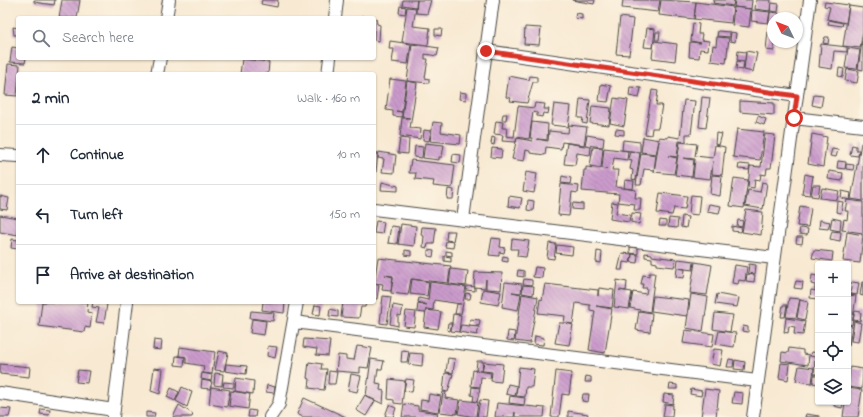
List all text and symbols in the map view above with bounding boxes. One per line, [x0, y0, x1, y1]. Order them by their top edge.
north arrow [767, 12, 803, 48]
search box [16, 16, 376, 60]
icon: search [30, 27, 52, 49]
text: Search here [62, 27, 134, 49]
route end [477, 42, 495, 60]
text: 2 min [32, 86, 69, 111]
text: Walk · 160 m [297, 89, 360, 108]
route start [785, 109, 803, 127]
icon: ahead [32, 144, 54, 166]
text: Continue [70, 144, 124, 166]
text: 10 m [337, 145, 360, 164]
icon: left [32, 204, 54, 226]
text: Turn left [70, 204, 123, 226]
text: 150 m [329, 205, 360, 224]
map controls [815, 261, 851, 405]
button: + [815, 261, 851, 297]
icon: arrive [32, 264, 54, 286]
text: Arrive at destination [70, 264, 194, 286]
button: − [815, 297, 851, 333]
button: locate [815, 333, 851, 369]
button: layers [815, 369, 851, 405]

